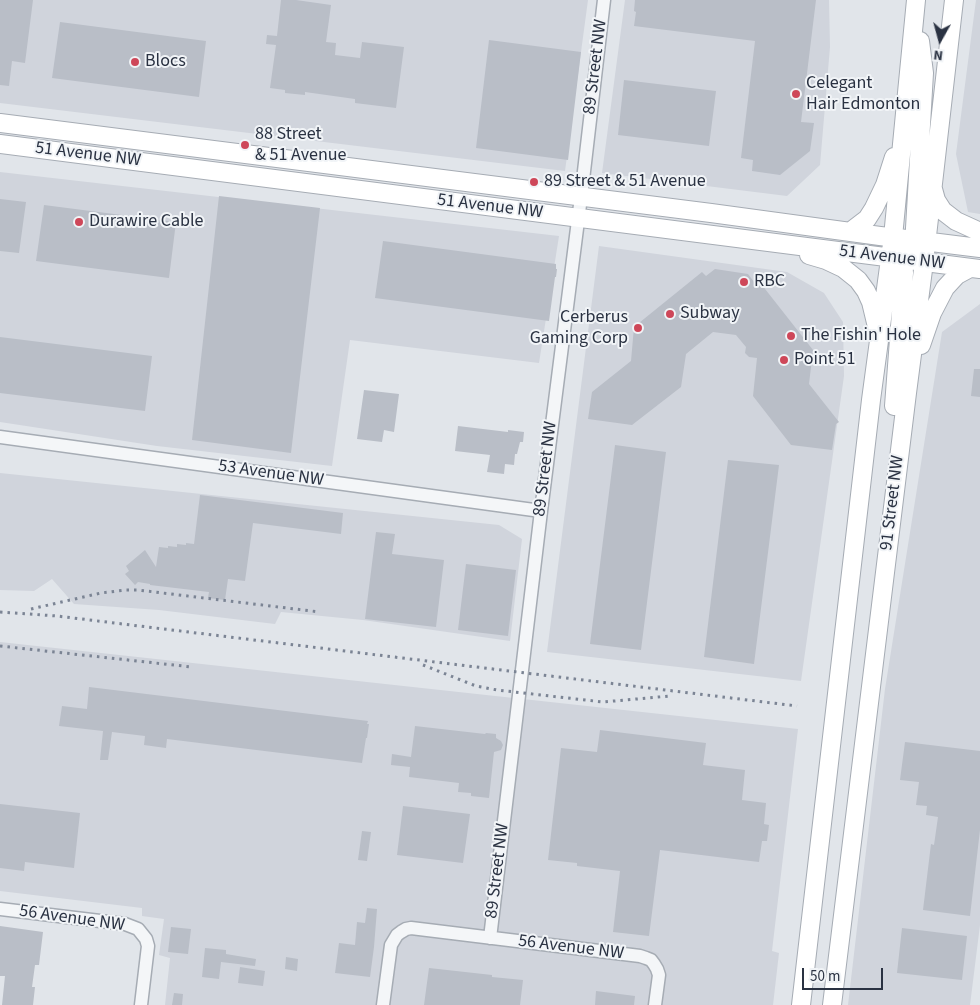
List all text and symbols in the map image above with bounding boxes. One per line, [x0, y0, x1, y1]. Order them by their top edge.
north arrow [915, 15, 965, 65]
street label: 89 Street NW [579, 18, 613, 116]
text: N [932, 44, 944, 65]
place label: Blocs [145, 51, 186, 73]
marker: Blocs [129, 56, 141, 68]
place label: Celegant Hair Edmonton [806, 73, 920, 116]
marker: Celegant Hair Edmonton [790, 88, 802, 100]
place label: 88 Street & 51 Avenue [255, 124, 347, 166]
street label: 51 Avenue NW [34, 138, 142, 172]
marker: 88 Street & 51 Avenue [239, 139, 251, 151]
place label: 89 Street & 51 Avenue [544, 171, 706, 193]
marker: 89 Street & 51 Avenue [528, 176, 540, 188]
street label: 51 Avenue NW [436, 190, 544, 224]
place label: Durawire Cable [89, 211, 204, 233]
marker: Durawire Cable [73, 216, 85, 228]
street label: 51 Avenue NW [838, 241, 946, 275]
place label: RBC [754, 271, 785, 293]
marker: RBC [738, 276, 750, 288]
place label: Subway [680, 303, 740, 325]
place label: Cerberus Gaming Corp [530, 307, 628, 350]
marker: Subway [664, 308, 676, 320]
marker: Cerberus Gaming Corp [632, 322, 644, 334]
place label: The Fishin' Hole [801, 325, 921, 347]
marker: The Fishin' Hole [785, 330, 797, 342]
place label: Point 51 [794, 349, 855, 371]
marker: Point 51 [778, 354, 790, 366]
street label: 89 Street NW [529, 420, 563, 518]
street label: 91 Street NW [876, 454, 910, 552]
street label: 53 Avenue NW [217, 456, 325, 492]
street label: 89 Street NW [481, 822, 515, 920]
street label: 56 Avenue NW [18, 901, 126, 937]
street label: 56 Avenue NW [517, 931, 625, 965]
scale bar [805, 958, 886, 990]
text: 50 m [810, 966, 840, 987]

